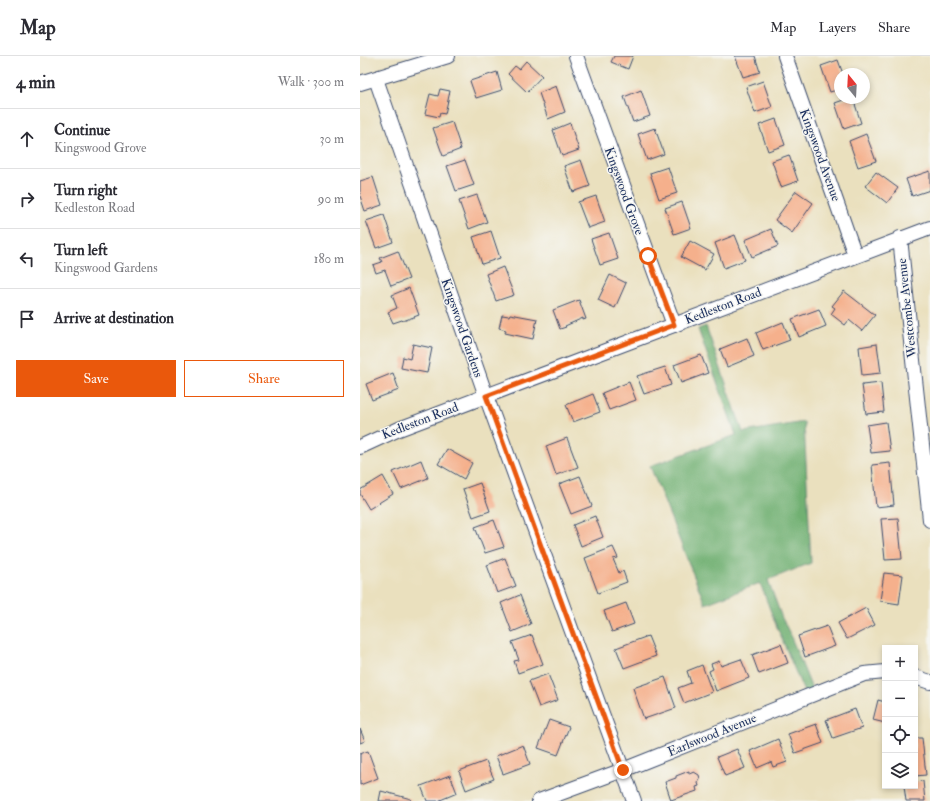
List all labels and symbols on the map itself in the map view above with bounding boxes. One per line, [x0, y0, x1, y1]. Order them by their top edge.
north arrow [834, 68, 870, 104]
street label: Kingswood Avenue [796, 107, 844, 204]
street label: Kingswood Grove [601, 145, 648, 238]
route start [639, 247, 657, 265]
street label: Westcombe Avenue [894, 257, 920, 359]
street label: Kingswood Gardens [438, 276, 487, 380]
street label: Kedleston Road [682, 284, 764, 328]
street label: Kedleston Road [379, 399, 461, 443]
street label: Earlswood Avenue [665, 710, 759, 760]
route end [614, 761, 632, 779]

